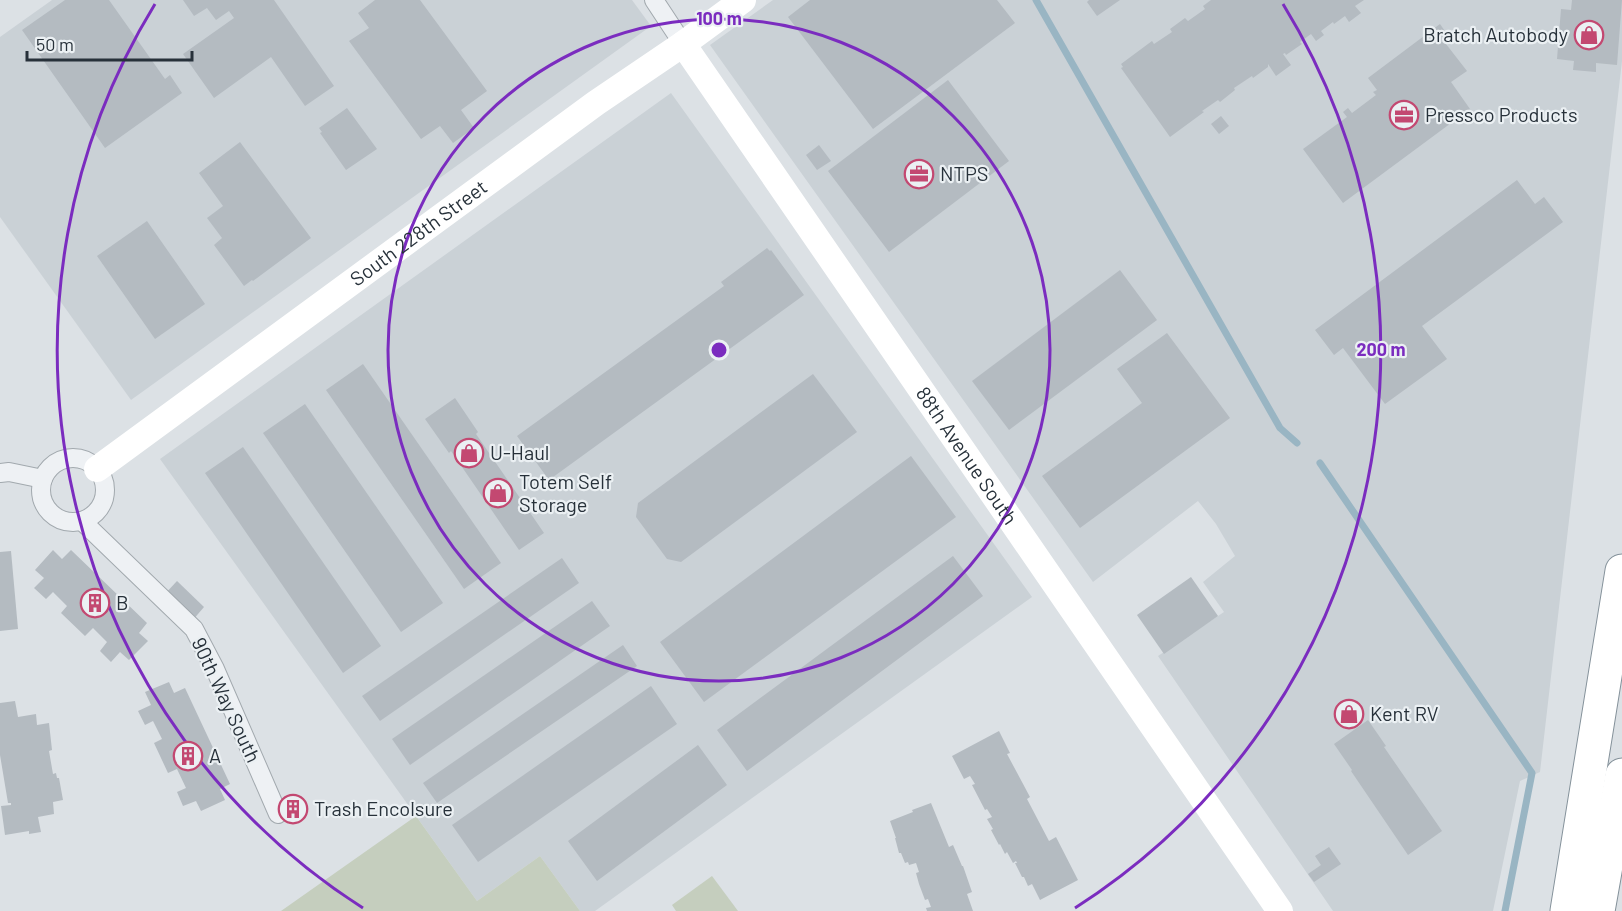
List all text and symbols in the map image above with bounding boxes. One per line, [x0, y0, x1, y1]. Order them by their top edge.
text: 100 m [696, 7, 742, 29]
shop icon: Bratch Autobody [1573, 19, 1605, 51]
place label: Bratch Autobody [1423, 22, 1568, 46]
scale bar [27, 24, 192, 62]
text: 50 m [36, 33, 74, 55]
office icon: Pressco Products [1388, 99, 1420, 131]
place label: Pressco Products [1425, 102, 1578, 126]
office icon: NTPS [903, 158, 935, 190]
place label: NTPS [940, 161, 988, 185]
street label: South 228th Street [345, 174, 491, 290]
text: 200 m [1356, 338, 1406, 360]
centre of rings [709, 340, 729, 360]
street label: 88th Avenue South [912, 382, 1023, 529]
shop icon: U-Haul [453, 437, 485, 469]
place label: U-Haul [490, 440, 549, 464]
place label: Totem Self Storage [519, 469, 612, 516]
shop icon: Totem Self Storage [482, 477, 514, 509]
building icon: B [79, 587, 111, 619]
place label: B [116, 590, 129, 614]
street label: 90th Way South [187, 633, 266, 766]
shop icon: Kent RV [1333, 698, 1365, 730]
place label: Kent RV [1370, 701, 1439, 725]
building icon: A [172, 740, 204, 772]
place label: A [209, 743, 221, 767]
building icon: Trash Encolsure [277, 793, 309, 825]
place label: Trash Encolsure [314, 796, 453, 820]

